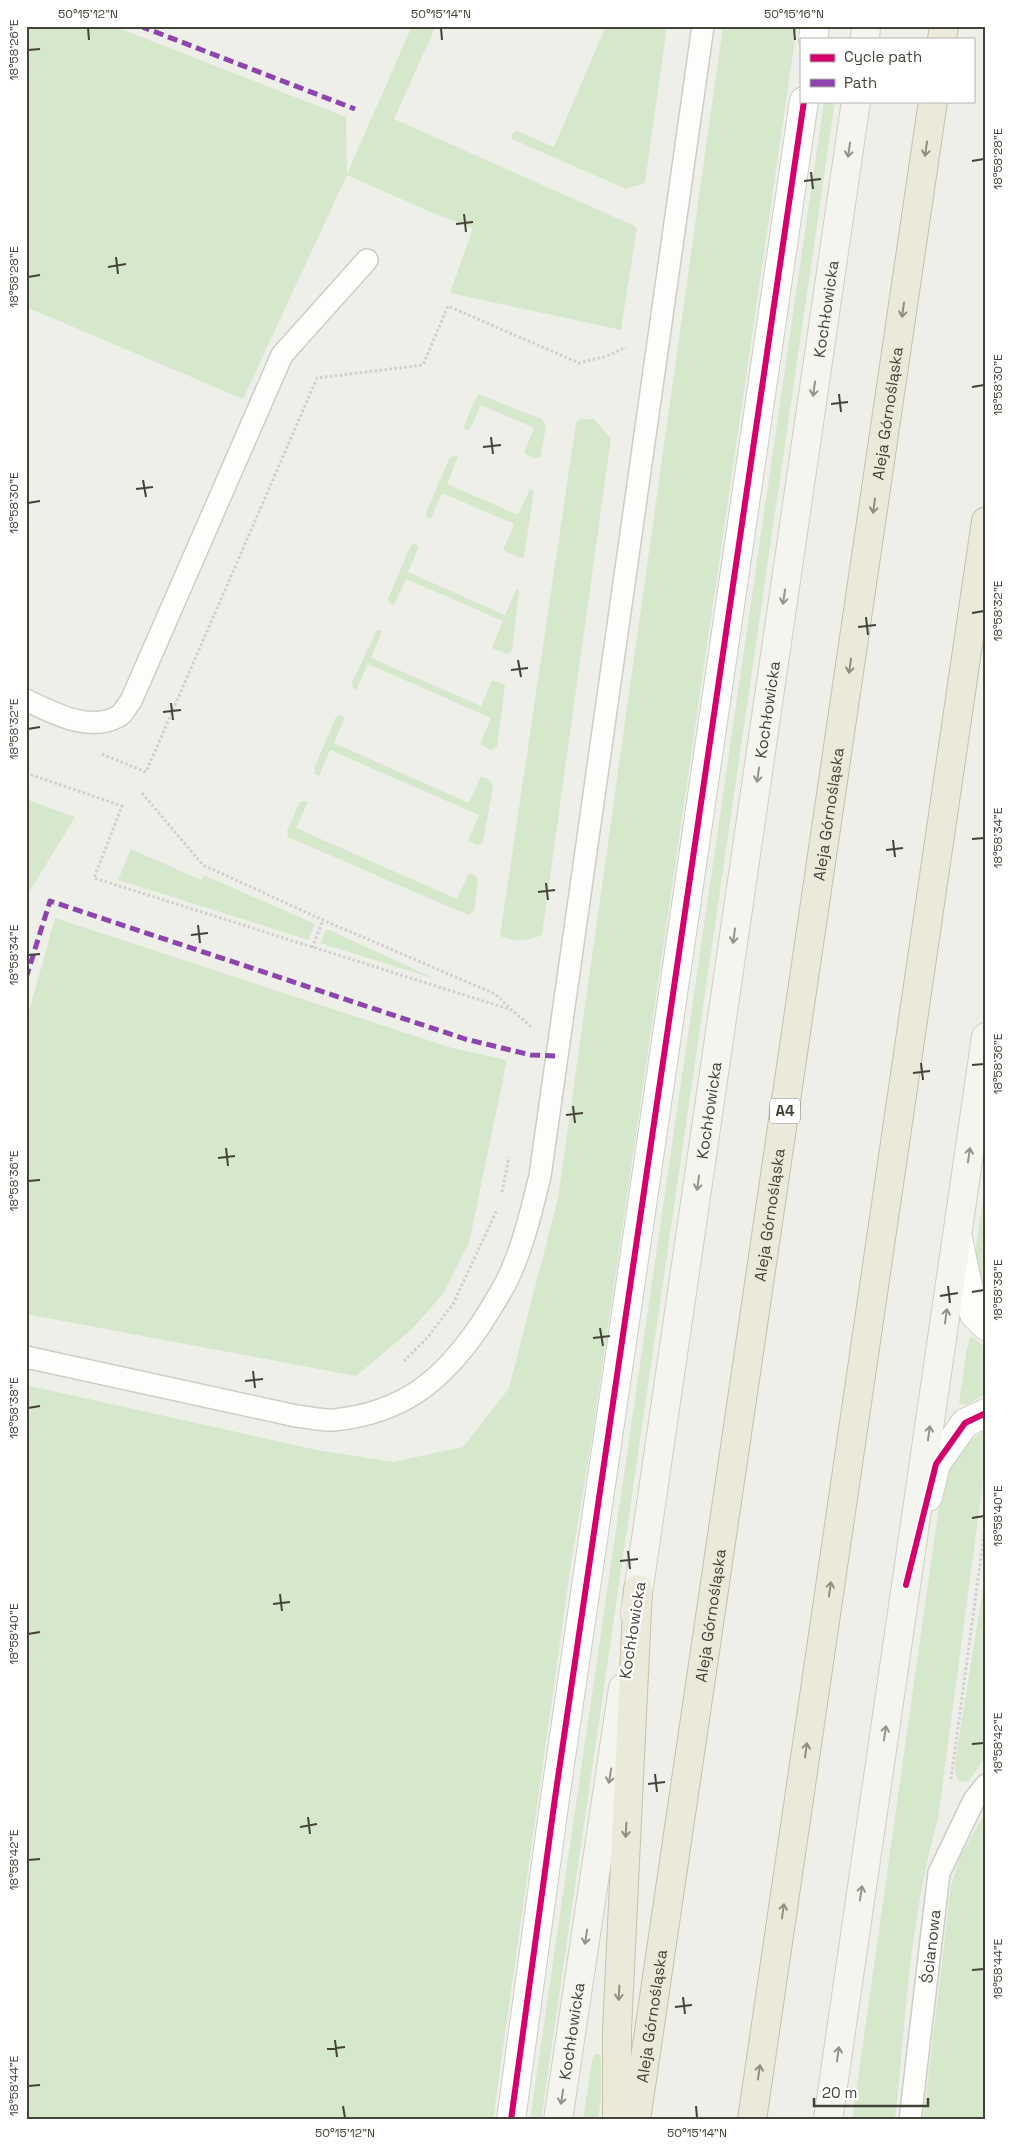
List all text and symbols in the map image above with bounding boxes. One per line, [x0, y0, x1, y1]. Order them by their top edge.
text: 50°15'12"N [58, 6, 118, 22]
text: 50°15'14"N [411, 6, 471, 22]
text: 50°15'16"N [764, 6, 824, 22]
text: 18°58'26"E [6, 19, 22, 81]
legend [800, 38, 974, 102]
text: Cycle path [844, 47, 922, 66]
text: Path [844, 73, 877, 92]
text: 18°58'28"E [990, 128, 1006, 190]
one-way arrow [844, 141, 854, 157]
one-way arrow [921, 141, 931, 157]
text: 18°58'28"E [6, 246, 22, 308]
street label: Kochłowicka [809, 259, 844, 359]
one-way arrow [898, 302, 908, 318]
street label: Aleja Górnośląska [867, 345, 908, 482]
text: 18°58'30"E [990, 354, 1006, 416]
one-way arrow [809, 381, 819, 397]
text: 18°58'30"E [6, 472, 22, 534]
one-way arrow [869, 497, 879, 513]
text: 18°58'32"E [990, 580, 1006, 642]
one-way arrow [779, 589, 789, 605]
one-way arrow [845, 658, 855, 674]
street label: Kochłowicka [750, 660, 785, 760]
text: 18°58'32"E [6, 698, 22, 760]
street label: Aleja Górnośląska [808, 746, 849, 882]
one-way arrow [753, 767, 763, 783]
text: 18°58'34"E [990, 807, 1006, 868]
text: 18°58'34"E [6, 924, 22, 985]
one-way arrow [729, 928, 739, 944]
text: 18°58'36"E [990, 1033, 1006, 1095]
street label: Kochłowicka [692, 1060, 727, 1161]
road number: A4 [770, 1098, 800, 1124]
street label: Aleja Górnośląska [749, 1147, 790, 1283]
one-way arrow [964, 1148, 974, 1164]
text: 18°58'36"E [6, 1150, 22, 1212]
one-way arrow [693, 1175, 703, 1191]
text: 18°58'38"E [990, 1259, 1006, 1321]
one-way arrow [941, 1308, 951, 1324]
text: 18°58'38"E [6, 1377, 22, 1439]
one-way arrow [924, 1426, 934, 1442]
text: 18°58'40"E [990, 1485, 1006, 1547]
street label: Aleja Górnośląska [691, 1547, 731, 1684]
street label: Kochłowicka [614, 1580, 651, 1680]
one-way arrow [825, 1581, 835, 1597]
text: 18°58'40"E [6, 1603, 22, 1665]
text: 18°58'42"E [990, 1712, 1006, 1773]
one-way arrow [880, 1725, 890, 1741]
one-way arrow [801, 1742, 811, 1758]
one-way arrow [605, 1768, 615, 1784]
one-way arrow [621, 1822, 631, 1838]
text: 18°58'42"E [6, 1829, 22, 1890]
one-way arrow [857, 1886, 867, 1902]
one-way arrow [778, 1903, 788, 1919]
street label: Ścianowa [916, 1908, 946, 1984]
one-way arrow [581, 1928, 591, 1944]
text: 18°58'44"E [990, 1938, 1006, 1999]
street label: Aleja Górnośląska [632, 1948, 672, 2084]
street label: Kochłowicka [554, 1981, 590, 2081]
one-way arrow [614, 1984, 623, 2000]
one-way arrow [833, 2047, 843, 2063]
text: 18°58'44"E [6, 2055, 22, 2116]
one-way arrow [754, 2064, 764, 2080]
scale bar [814, 2076, 928, 2108]
text: 20 m [822, 2083, 857, 2102]
one-way arrow [557, 2089, 567, 2105]
text: 50°15'12"N [315, 2125, 375, 2141]
text: 50°15'14"N [667, 2125, 727, 2141]

